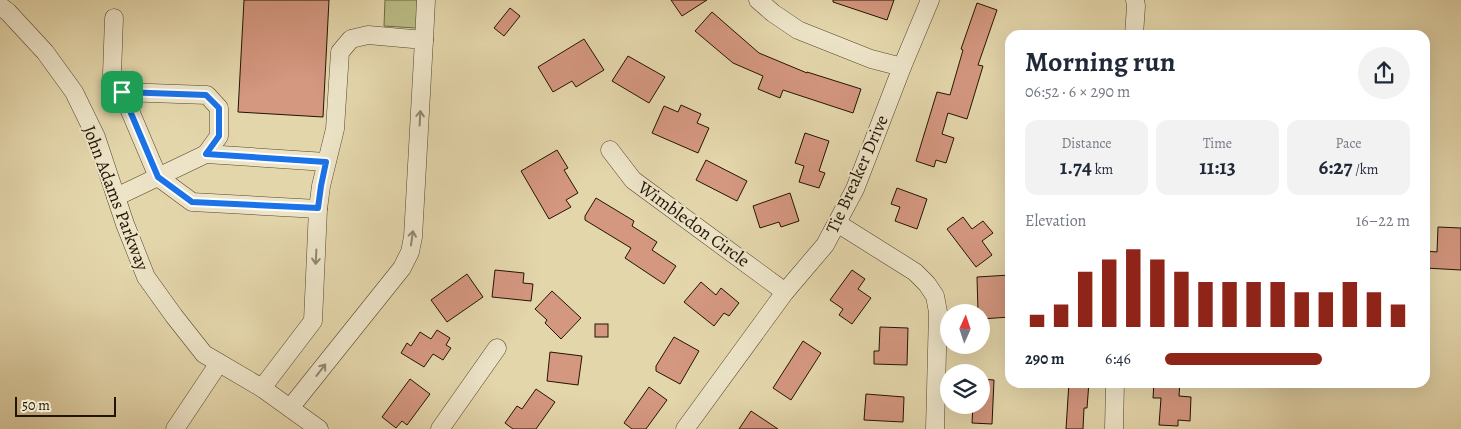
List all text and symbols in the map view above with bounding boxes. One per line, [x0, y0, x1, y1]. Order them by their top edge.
text: Morning run [1025, 43, 1175, 81]
button: share [1358, 47, 1410, 99]
pin [101, 71, 143, 113]
icon: arrive [108, 78, 136, 106]
text: 06:52 · 6 × 290 m [1025, 81, 1130, 103]
one-way arrow [415, 110, 424, 126]
street label: Tie Breaker Drive [820, 111, 894, 237]
street label: John Adams Parkway [77, 122, 155, 275]
text: Distance [1061, 134, 1112, 153]
text: Time [1203, 134, 1232, 153]
text: Pace [1336, 134, 1361, 153]
text: 1.74 [1060, 153, 1092, 181]
text: 11:13 [1199, 153, 1236, 181]
text: 6:27 [1319, 153, 1352, 181]
text: km [1092, 160, 1113, 179]
text: /km [1352, 160, 1378, 179]
street label: Wimbledon Circle [633, 175, 755, 273]
text: Elevation [1025, 210, 1086, 232]
text: 16–22 m [1356, 210, 1410, 232]
one-way arrow [408, 231, 418, 247]
one-way arrow [311, 249, 320, 265]
north arrow [940, 304, 990, 354]
map controls [940, 304, 990, 414]
text: 290 m [1025, 348, 1064, 370]
text: 6:46 [1105, 348, 1131, 370]
one-way arrow [315, 364, 326, 377]
button: layers [940, 364, 990, 414]
scale bar [15, 394, 116, 417]
text: 50 m [22, 396, 50, 415]

